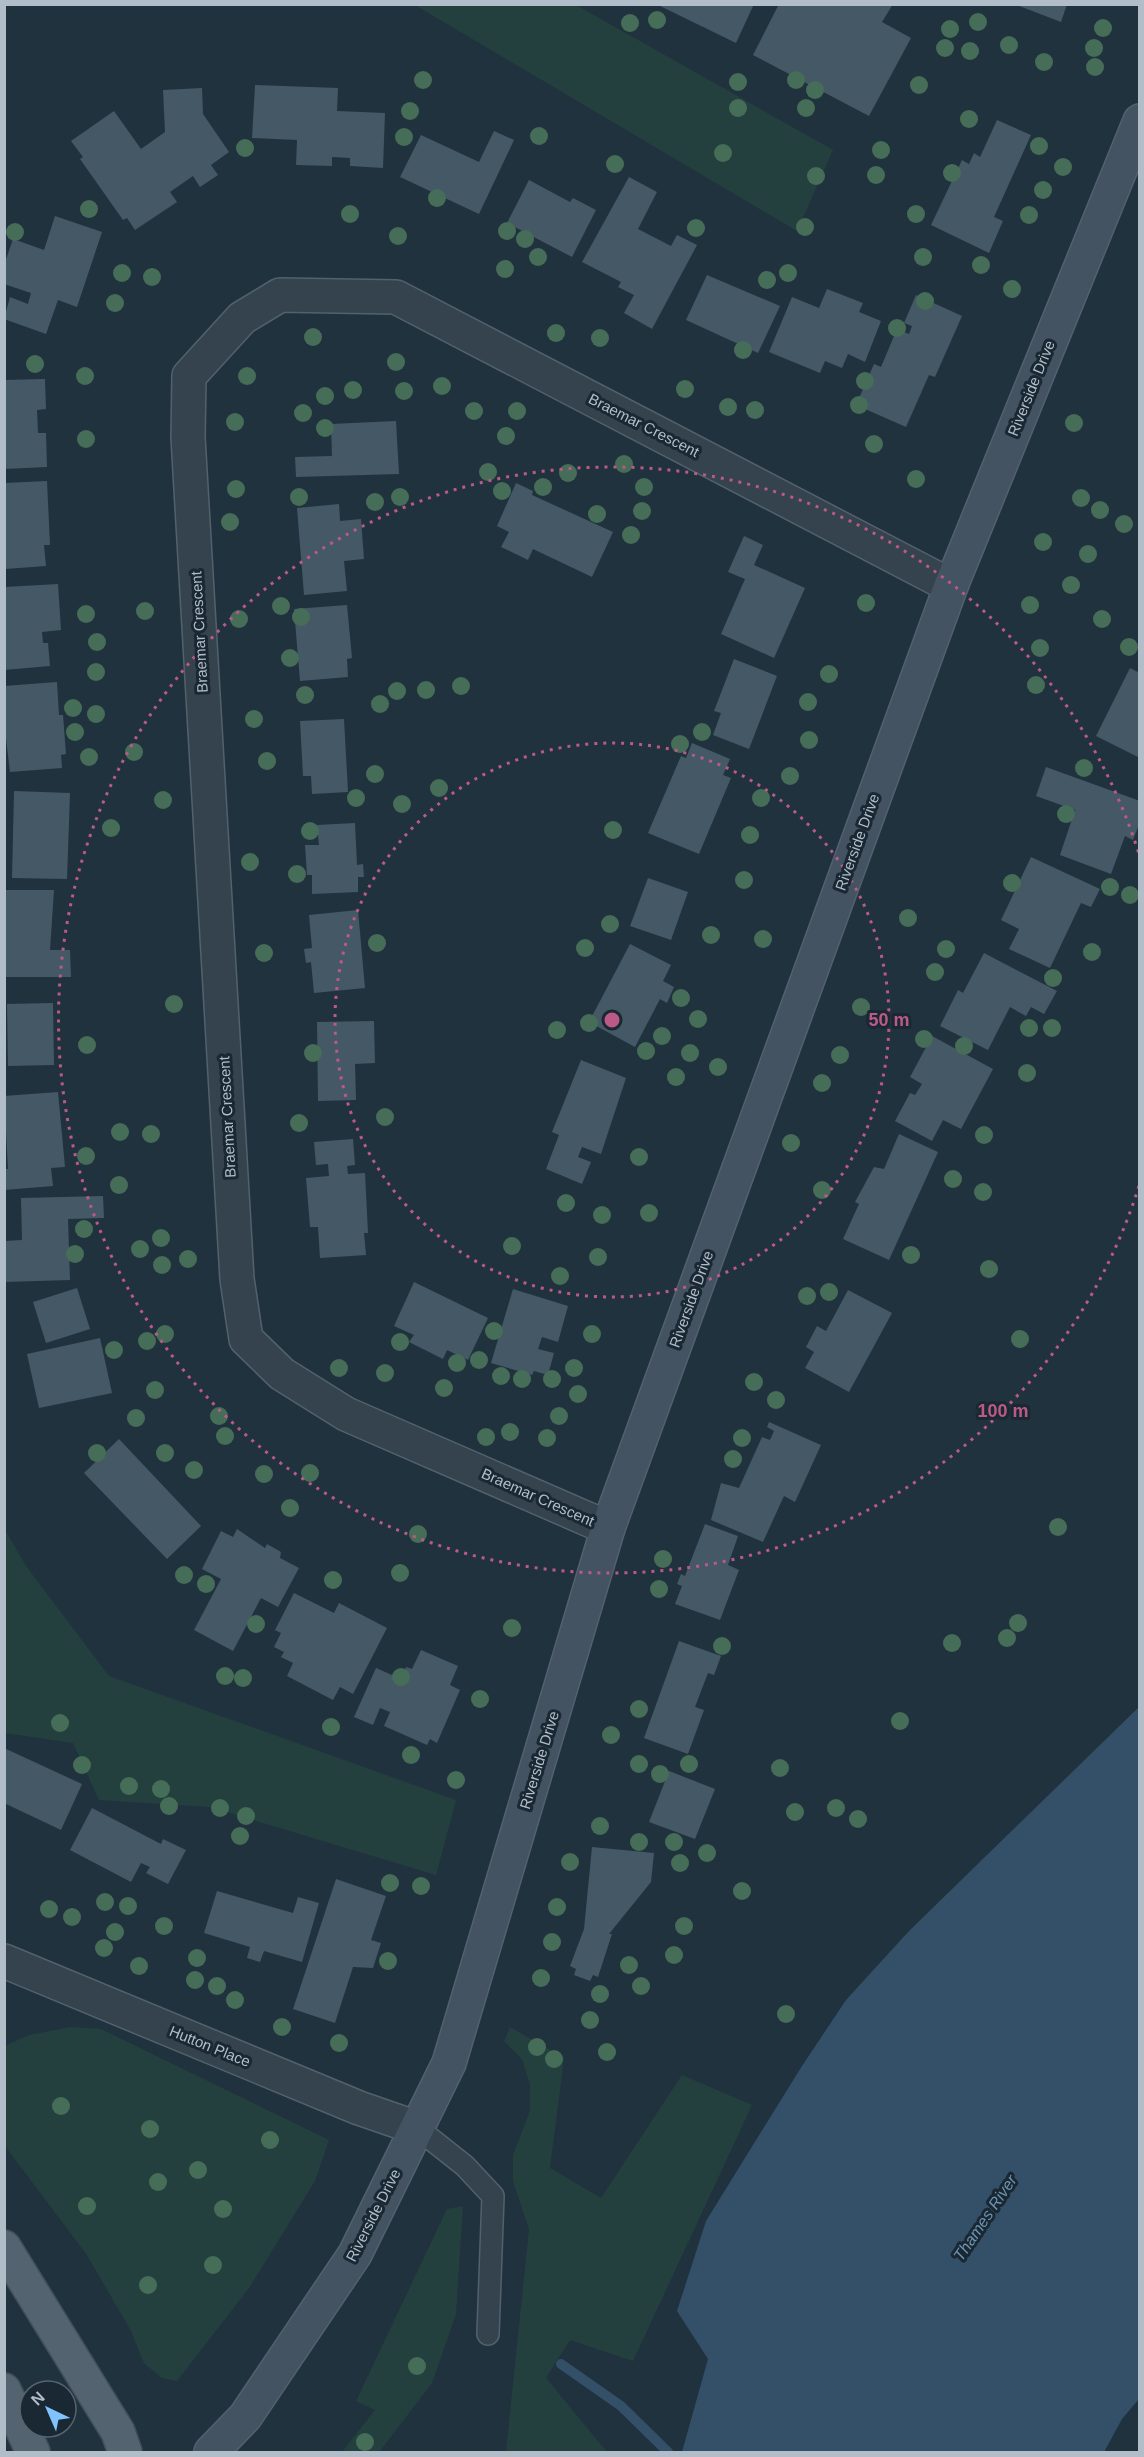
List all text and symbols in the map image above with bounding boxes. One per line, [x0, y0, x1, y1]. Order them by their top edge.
street label: Riverside Drive [1004, 338, 1058, 438]
street label: Braemar Crescent [586, 390, 703, 461]
street label: Braemar Crescent [187, 570, 211, 693]
street label: Riverside Drive [832, 791, 882, 893]
centre of rings [602, 1010, 622, 1030]
text: 50 m [868, 1010, 910, 1030]
street label: Braemar Crescent [215, 1055, 239, 1178]
street label: Riverside Drive [666, 1248, 716, 1350]
text: 100 m [977, 1401, 1029, 1421]
street label: Braemar Crescent [479, 1464, 598, 1530]
street label: Riverside Drive [516, 1709, 562, 1811]
street label: Hutton Place [167, 2022, 253, 2070]
street label: Riverside Drive [342, 2166, 404, 2264]
water label: Thames River [950, 2171, 1020, 2264]
north arrow [18, 2379, 78, 2439]
text: N [28, 2388, 48, 2409]

